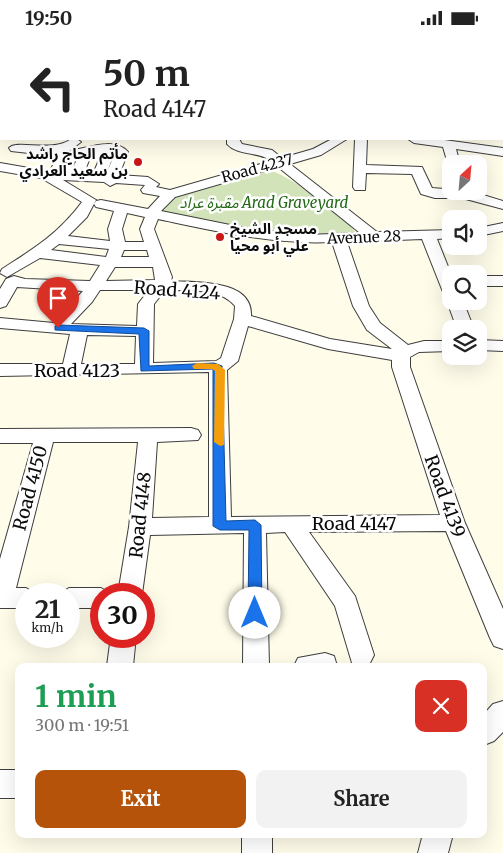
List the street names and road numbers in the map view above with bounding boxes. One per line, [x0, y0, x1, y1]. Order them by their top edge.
street label: Road 4237 [219, 149, 295, 187]
street label: Avenue 28 [326, 226, 401, 248]
street label: Road 4124 [133, 275, 221, 305]
street label: Road 4123 [34, 359, 120, 382]
street label: Road 4150 [8, 443, 52, 533]
street label: Road 4139 [419, 452, 471, 540]
street label: Road 4148 [124, 471, 156, 559]
street label: Road 4147 [312, 512, 396, 535]

